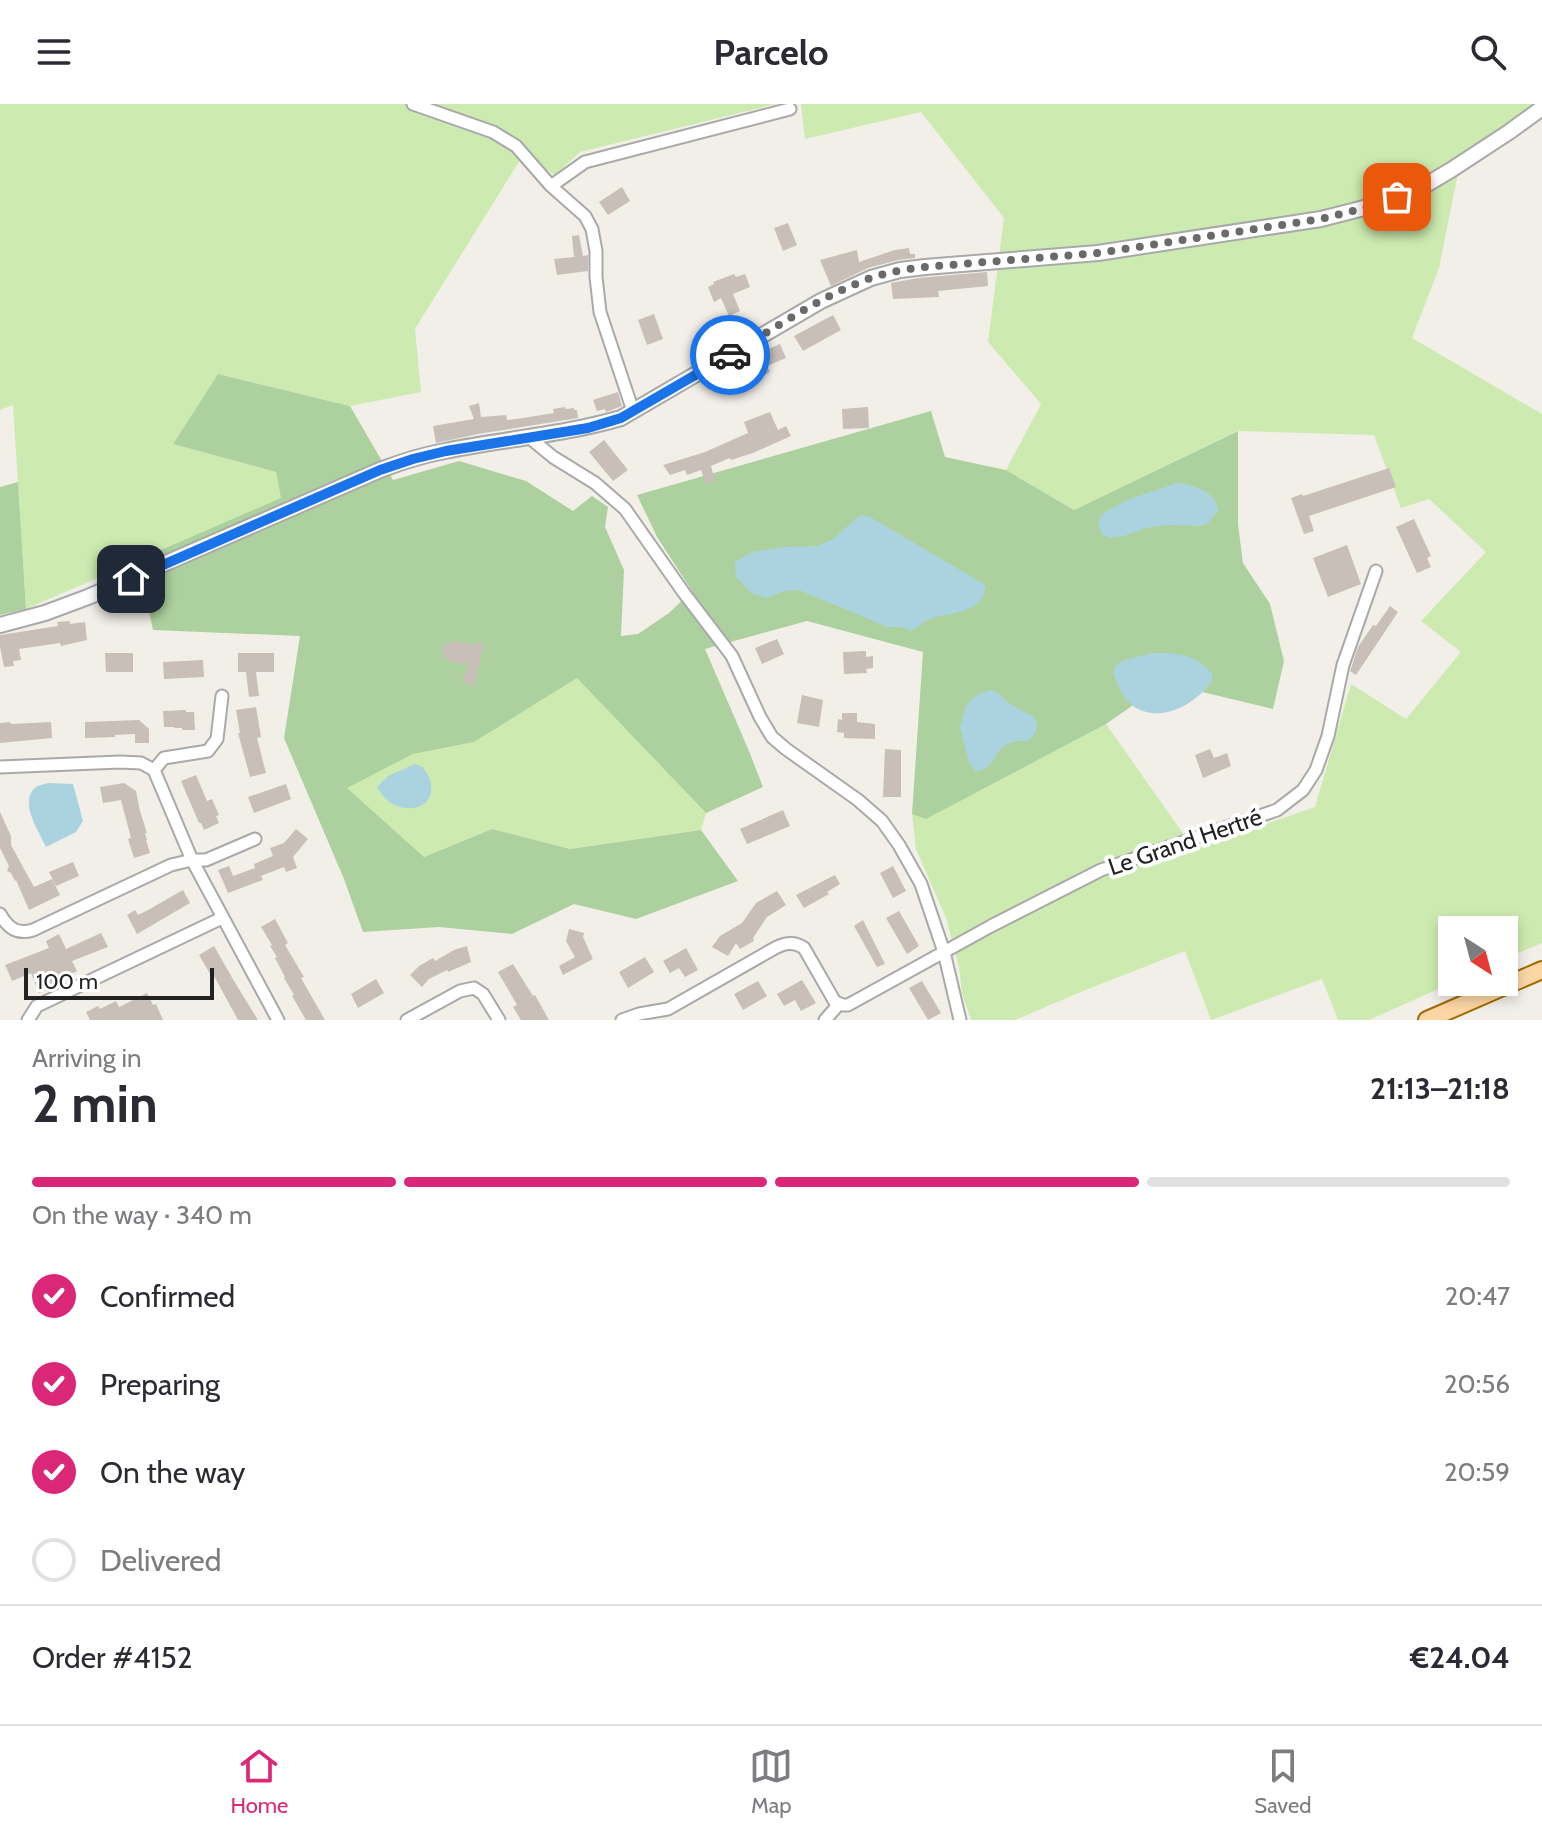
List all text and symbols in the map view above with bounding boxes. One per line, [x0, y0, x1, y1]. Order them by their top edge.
icon: menu [32, 30, 76, 74]
text: Parcelo [713, 30, 829, 74]
icon: search [1466, 30, 1510, 74]
pin [1363, 163, 1431, 231]
icon: bag [1375, 175, 1419, 219]
courier [690, 315, 770, 395]
icon: car [708, 333, 752, 377]
pin [97, 545, 165, 613]
icon: home [109, 557, 153, 601]
street label: Le Grand Hertré [1104, 802, 1266, 881]
north arrow [1438, 916, 1518, 996]
map controls [1438, 916, 1518, 996]
scale bar [24, 964, 214, 1000]
text: 100 m [36, 968, 98, 995]
text: Arriving in [32, 1042, 142, 1074]
text: 21:13–21:18 [1370, 1070, 1510, 1107]
text: 2 min [32, 1072, 158, 1135]
text: On the way · 340 m [32, 1199, 252, 1231]
icon: check [32, 1274, 76, 1318]
text: Confirmed [100, 1278, 235, 1315]
text: 20:47 [1445, 1280, 1510, 1312]
icon: check [32, 1362, 76, 1406]
text: Preparing [100, 1366, 220, 1403]
text: 20:56 [1444, 1368, 1510, 1400]
icon: check [32, 1450, 76, 1494]
text: On the way [100, 1454, 245, 1491]
text: 20:59 [1444, 1456, 1510, 1488]
text: Delivered [100, 1542, 221, 1579]
text: Order #4152 [32, 1639, 192, 1676]
text: €24.04 [1410, 1639, 1510, 1676]
tab: Home [230, 1744, 288, 1819]
tab: Map [749, 1744, 793, 1819]
tab: Saved [1254, 1744, 1311, 1819]

